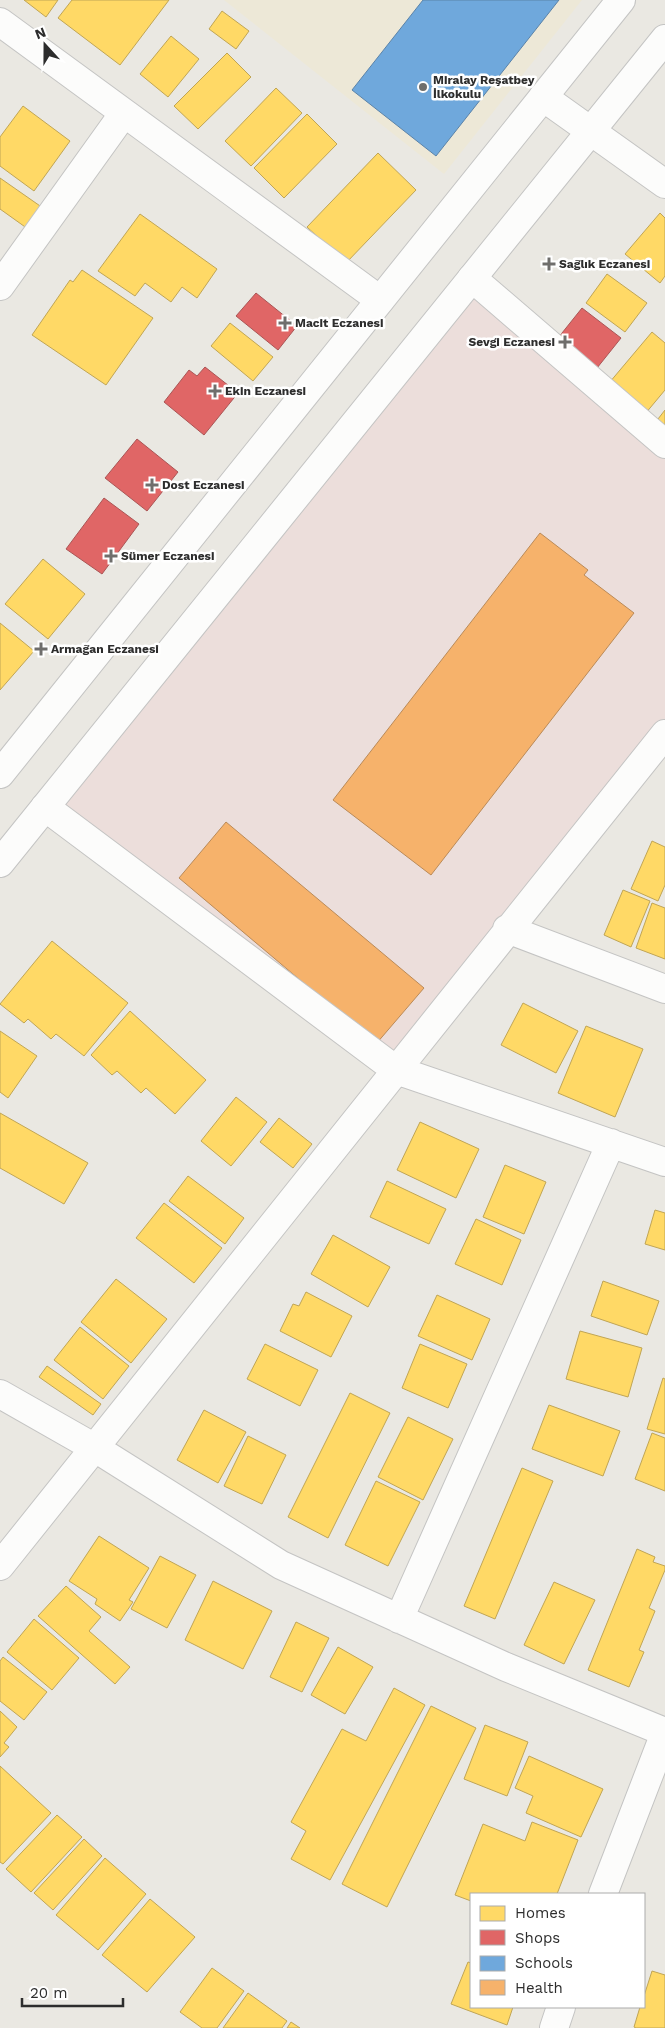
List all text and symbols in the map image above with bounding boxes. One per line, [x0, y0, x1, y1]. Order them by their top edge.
north arrow [20, 20, 70, 70]
text: N [33, 24, 48, 42]
place label: Miralay Reşatbey İlkokulu [433, 73, 535, 101]
marker: Miralay Reşatbey İlkokulu [417, 81, 429, 93]
place label: Sağlık Eczanesi [559, 257, 650, 271]
marker: Sağlık Eczanesi [543, 258, 555, 270]
place label: Macit Eczanesi [295, 316, 383, 330]
marker: Macit Eczanesi [279, 317, 291, 329]
place label: Sevgi Eczanesi [469, 335, 555, 349]
marker: Sevgi Eczanesi [559, 336, 571, 348]
place label: Ekin Eczanesi [225, 384, 306, 398]
marker: Ekin Eczanesi [209, 385, 221, 397]
place label: Dost Eczanesi [162, 478, 245, 492]
marker: Dost Eczanesi [146, 479, 158, 491]
place label: Sümer Eczanesi [121, 549, 215, 563]
marker: Sümer Eczanesi [105, 550, 117, 562]
place label: Armağan Eczanesi [51, 642, 159, 656]
marker: Armağan Eczanesi [35, 643, 47, 655]
legend [470, 1893, 645, 2008]
text: Homes [515, 1904, 566, 1922]
text: Shops [515, 1929, 560, 1947]
text: Schools [515, 1954, 573, 1972]
scale bar [22, 1976, 124, 2008]
text: Health [515, 1979, 563, 1997]
text: 20 m [30, 1984, 68, 2002]

